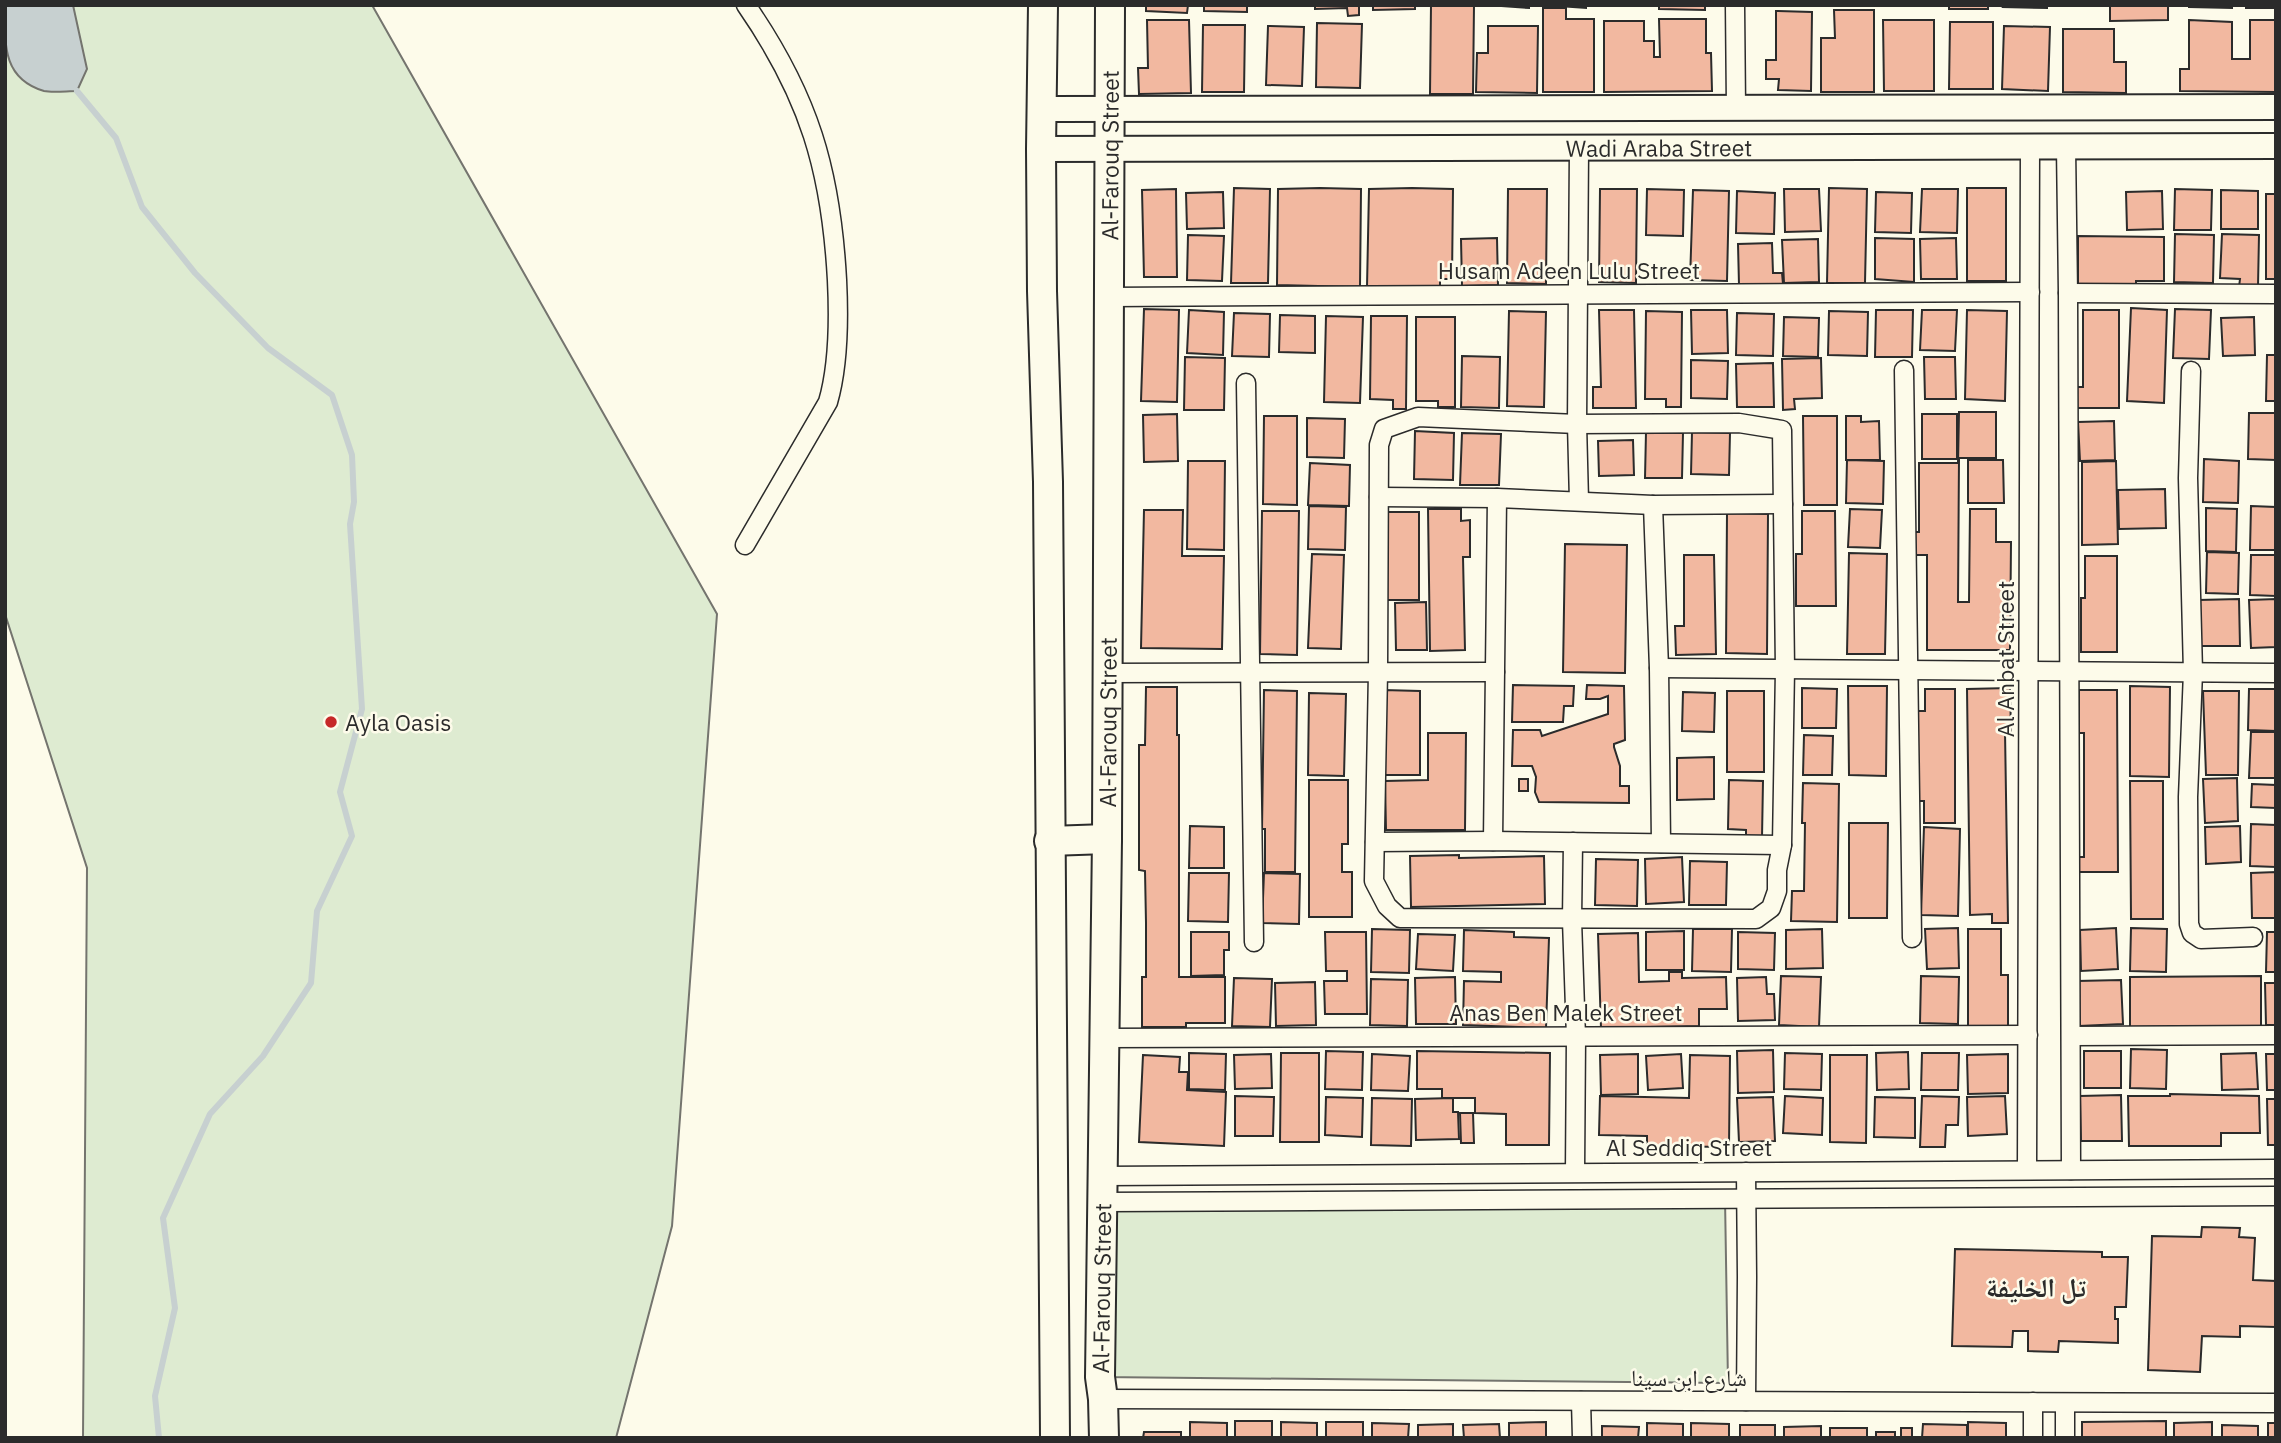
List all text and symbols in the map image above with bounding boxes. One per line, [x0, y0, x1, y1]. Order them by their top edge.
street label: Al-Farouq Street [1094, 70, 1125, 241]
street label: Wadi Araba Street [1566, 132, 1752, 163]
street label: Husam Adeen Lulu Street [1438, 255, 1700, 285]
street label: Al Anbat Street [1990, 581, 2020, 737]
street label: Al-Farouq Street [1092, 637, 1123, 808]
place label: Ayla Oasis [345, 707, 452, 737]
marker: Ayla Oasis [323, 714, 339, 730]
street label: Anas Ben Malek Street [1449, 997, 1683, 1027]
street label: Al Seddiq Street [1606, 1132, 1772, 1162]
street label: Al-Farouq Street [1085, 1203, 1117, 1374]
district label: تل الخليفة [1986, 1270, 2086, 1304]
street label: شارع ابن سينا [1631, 1362, 1747, 1393]

